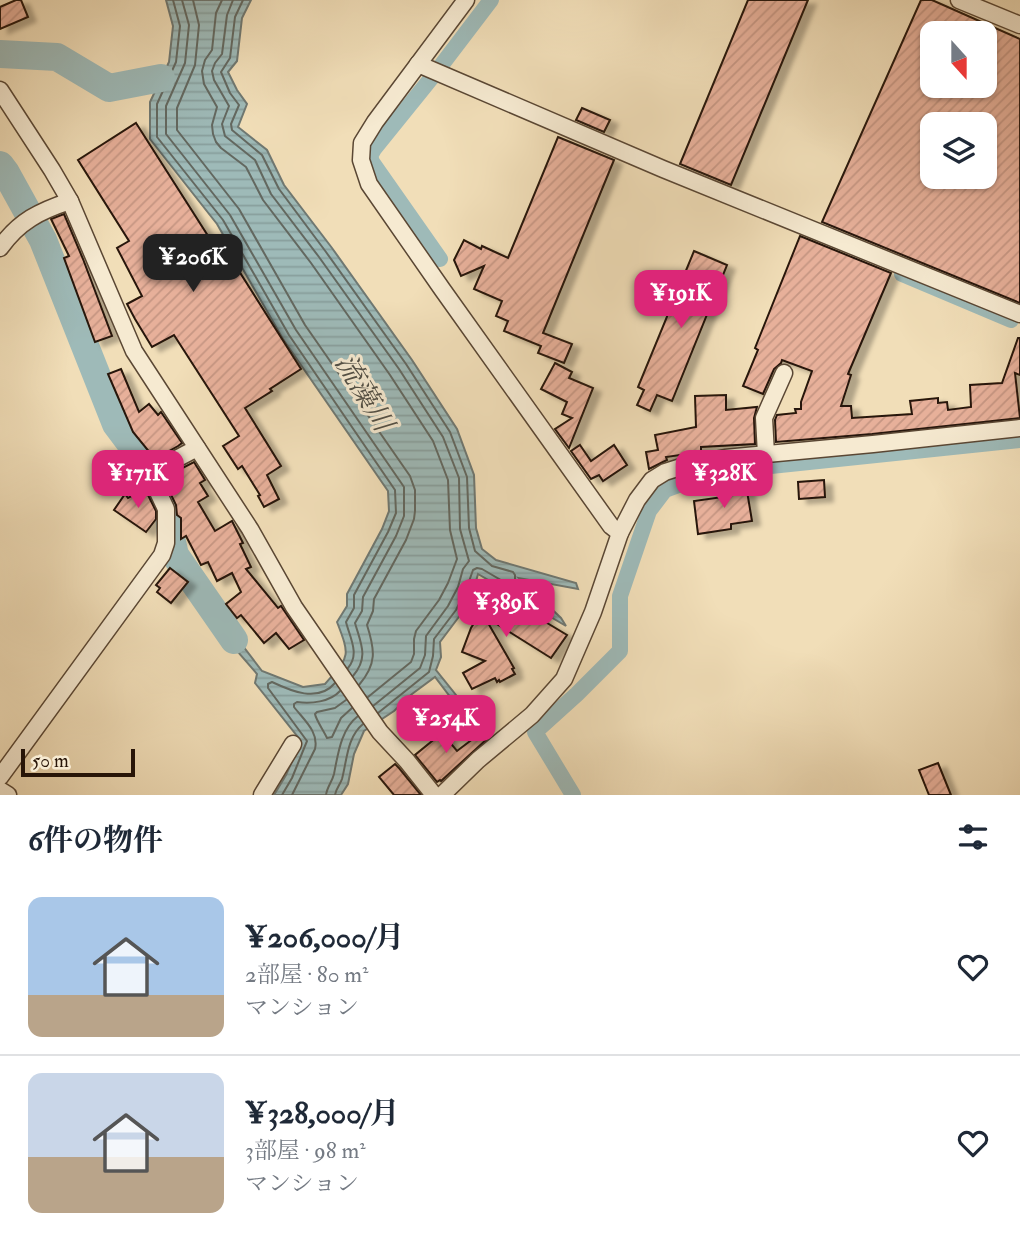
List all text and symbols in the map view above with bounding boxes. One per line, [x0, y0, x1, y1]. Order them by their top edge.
north arrow [920, 21, 998, 98]
map controls [920, 21, 997, 189]
button: layers [920, 112, 997, 189]
pin: ¥206K [144, 234, 242, 294]
text: ¥206K [159, 242, 227, 271]
pin: ¥191K [632, 270, 730, 330]
text: ¥191K [650, 278, 712, 307]
water label: 流藻川 [327, 348, 402, 440]
pin: ¥171K [89, 450, 187, 510]
pin: ¥328K [675, 450, 773, 510]
text: ¥171K [108, 458, 168, 487]
text: ¥328K [692, 458, 756, 487]
pin: ¥389K [457, 580, 555, 639]
text: ¥389K [474, 587, 538, 616]
pin: ¥254K [397, 696, 495, 755]
text: ¥254K [413, 703, 479, 732]
scale bar [21, 746, 135, 778]
text: 50 m [32, 749, 69, 773]
icon: filters [954, 818, 992, 856]
text: 6件の物件 [28, 822, 163, 859]
text: ¥206,000/月 [245, 919, 404, 956]
icon: home [84, 925, 168, 1009]
icon: heart [954, 948, 992, 986]
text: 2部屋 · 80 m² [245, 960, 369, 989]
text: マンション [245, 993, 359, 1022]
text: ¥328,000/月 [245, 1095, 399, 1132]
icon: home [84, 1101, 168, 1185]
icon: heart [954, 1124, 992, 1162]
text: 3部屋 · 98 m² [245, 1136, 366, 1165]
text: マンション [245, 1169, 359, 1198]

